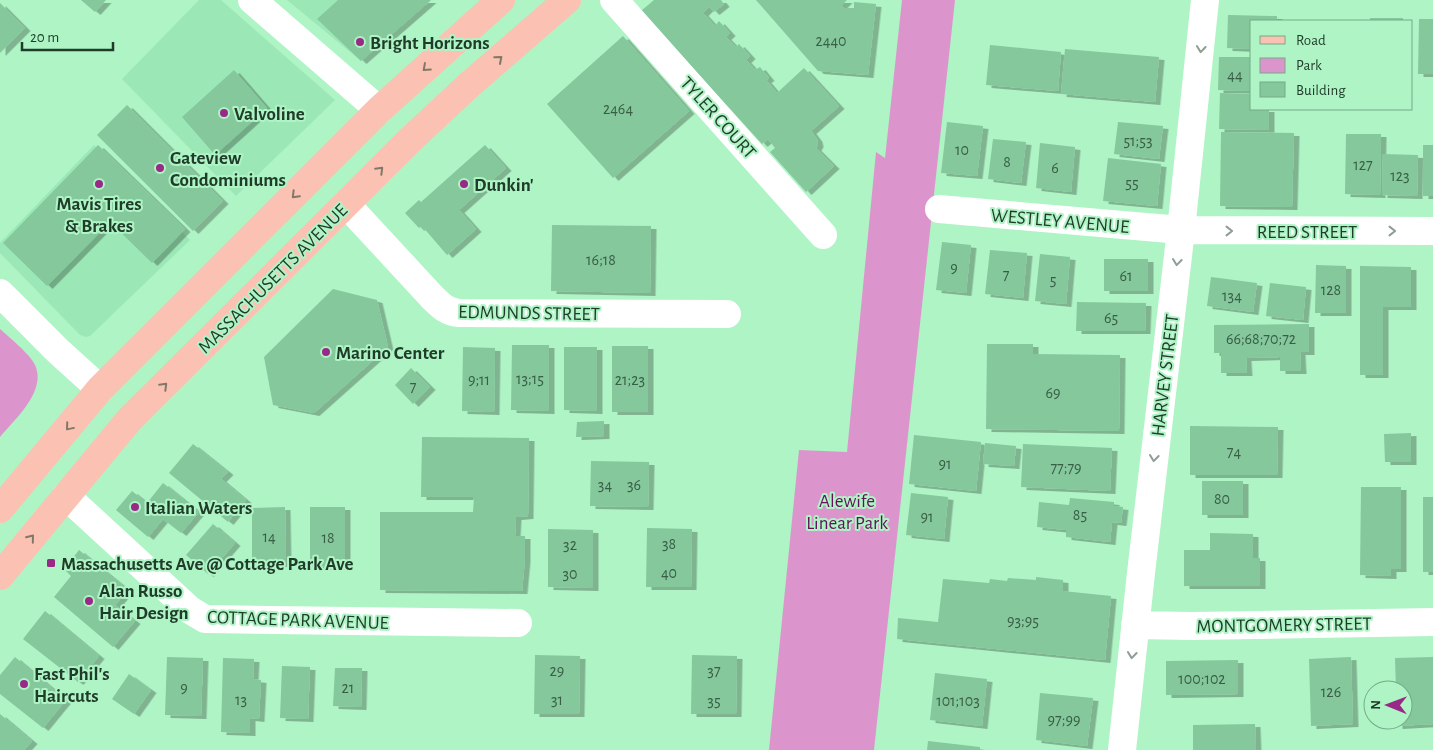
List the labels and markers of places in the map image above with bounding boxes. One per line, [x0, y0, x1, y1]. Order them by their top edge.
place label: Bright Horizons [370, 34, 490, 53]
marker: Bright Horizons [354, 36, 366, 48]
place label: Valvoline [234, 105, 305, 124]
marker: Valvoline [218, 107, 230, 119]
place label: Gateview Condominiums [170, 149, 286, 190]
marker: Gateview Condominiums [154, 162, 166, 174]
place label: Dunkin' [474, 176, 534, 195]
marker: Mavis Tires & Brakes [93, 178, 105, 190]
marker: Dunkin' [458, 178, 470, 190]
place label: Mavis Tires & Brakes [57, 195, 141, 236]
place label: Marino Center [336, 344, 445, 363]
marker: Marino Center [320, 346, 332, 358]
place label: Italian Waters [145, 499, 252, 518]
marker: Italian Waters [129, 501, 141, 513]
place label: Massachusetts Ave @ Cottage Park Ave [61, 555, 353, 574]
marker: Massachusetts Ave @ Cottage Park Ave [45, 557, 57, 569]
place label: Alan Russo Hair Design [99, 582, 189, 623]
marker: Alan Russo Hair Design [83, 595, 95, 607]
place label: Fast Phil's Haircuts [34, 665, 110, 706]
marker: Fast Phil's Haircuts [18, 678, 30, 690]

